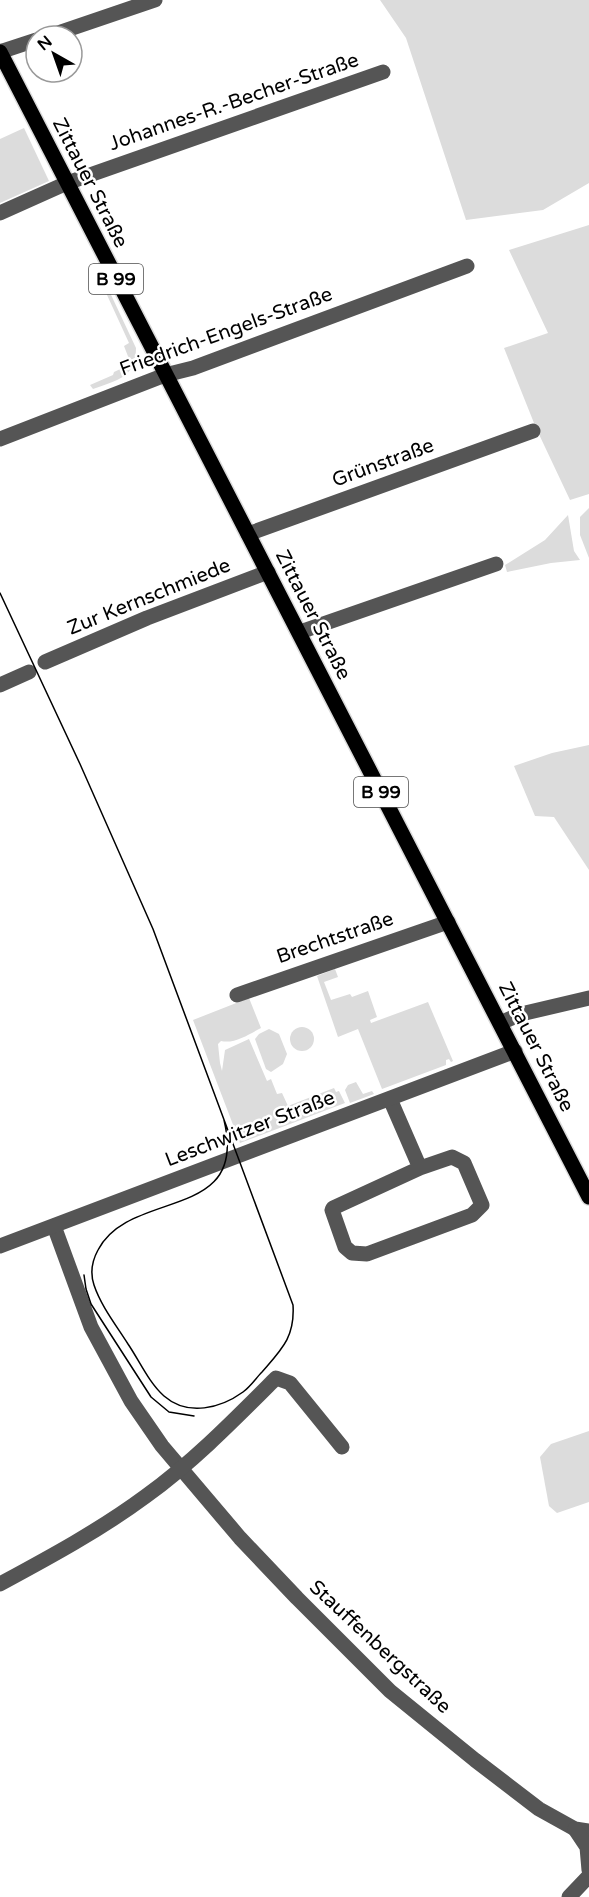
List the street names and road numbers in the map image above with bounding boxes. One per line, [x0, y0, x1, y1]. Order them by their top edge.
street label: Johannes-R.-Becher-Straße [106, 48, 362, 156]
street label: Zittauer Straße [47, 114, 133, 252]
road number: B 99 [89, 264, 143, 294]
street label: Friedrich-Engels-Straße [116, 282, 336, 382]
street label: Grünstraße [329, 433, 437, 493]
street label: Zittauer Straße [270, 546, 356, 684]
street label: Zur Kernschmiede [64, 553, 234, 641]
road number: B 99 [354, 777, 408, 807]
street label: Brechtstraße [273, 907, 397, 969]
street label: Zittauer Straße [493, 978, 579, 1116]
street label: Leschwitzer Straße [162, 1086, 338, 1172]
street label: Stauffenbergstraße [304, 1575, 456, 1719]

